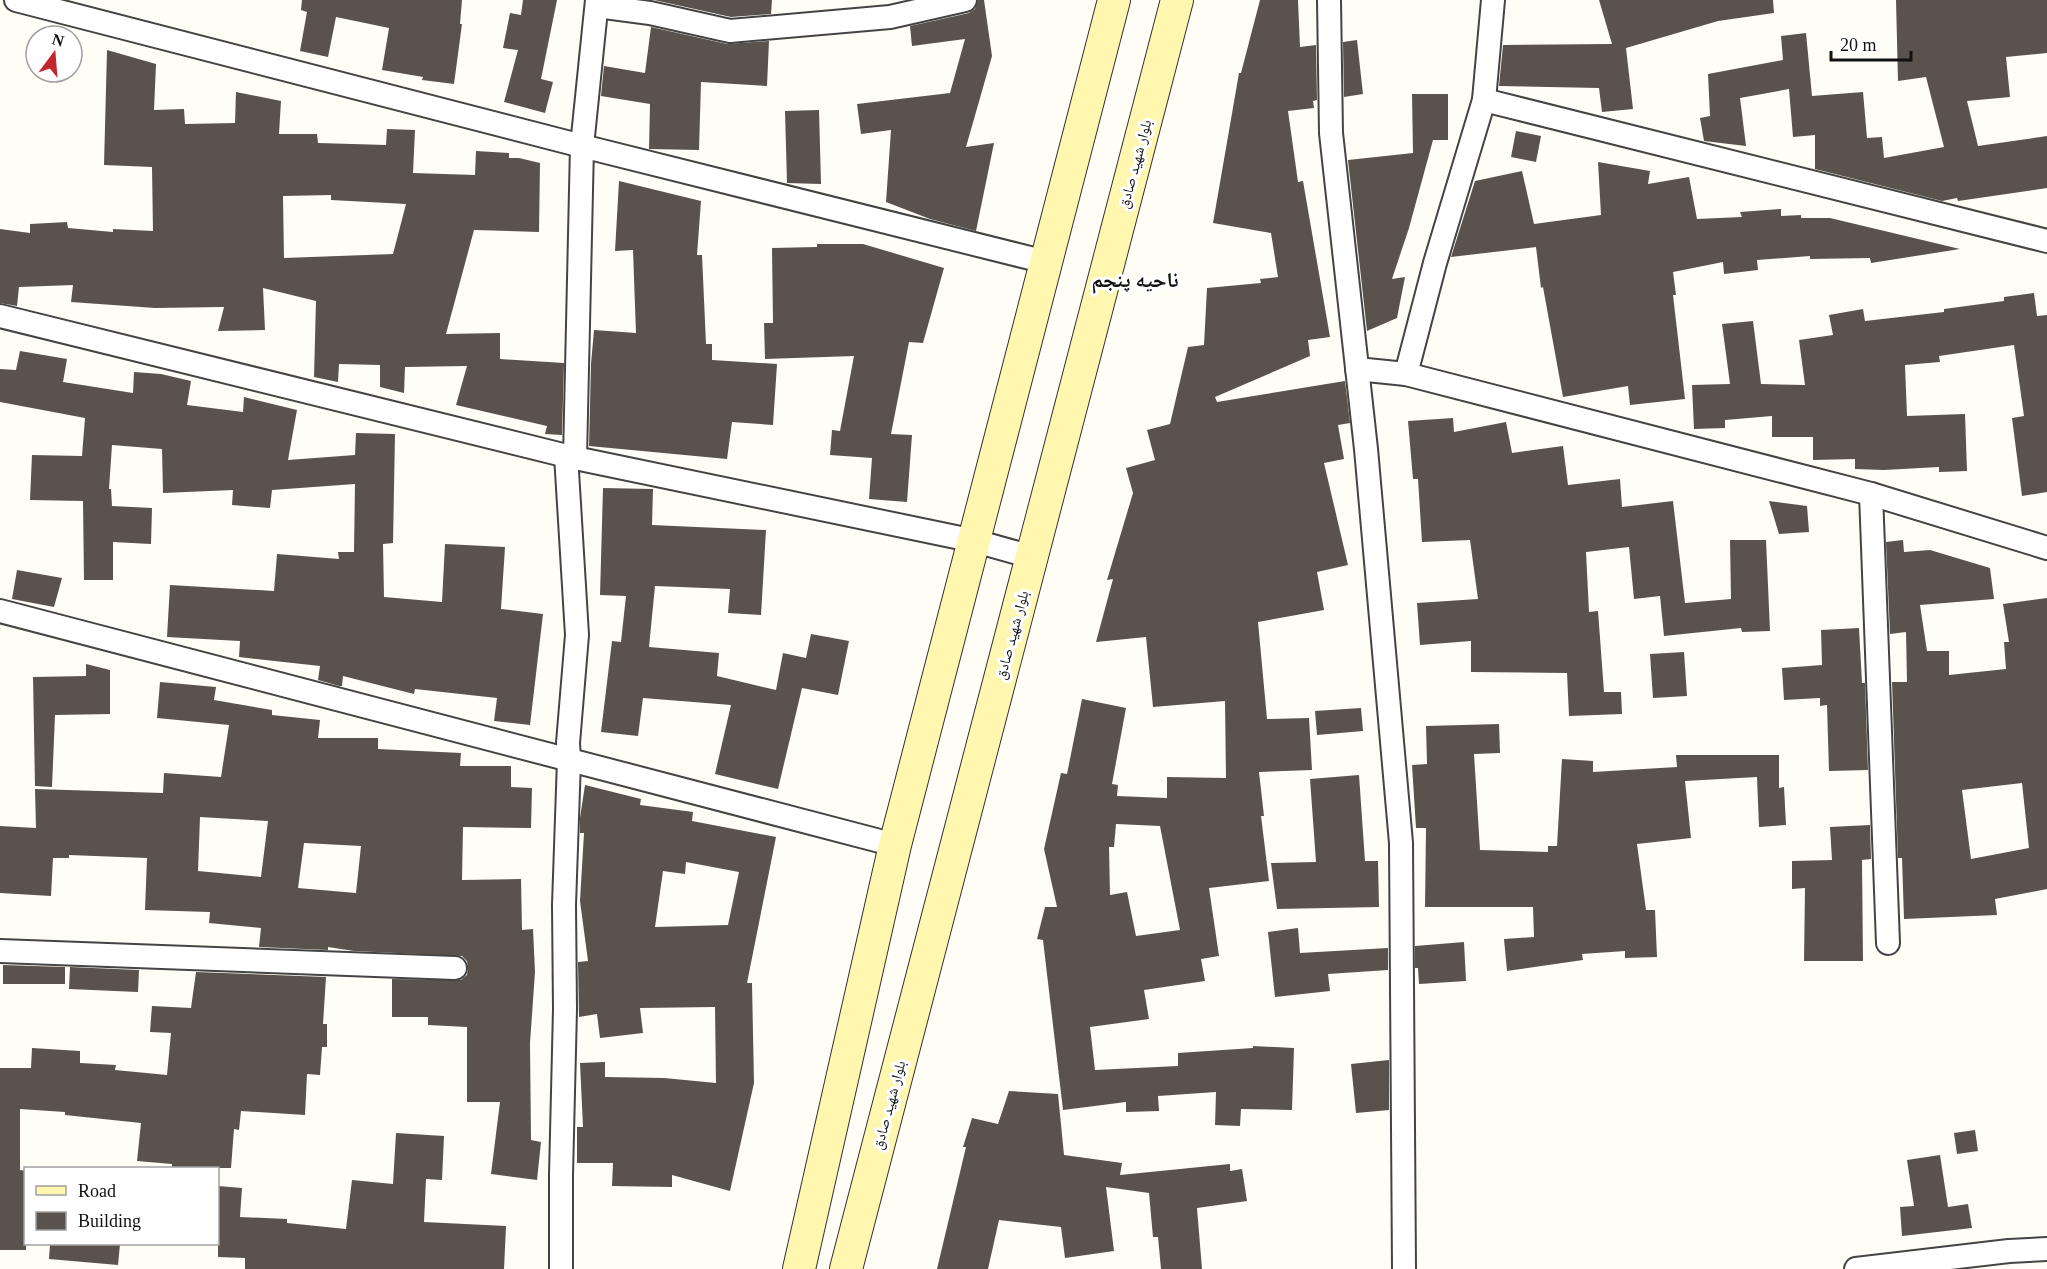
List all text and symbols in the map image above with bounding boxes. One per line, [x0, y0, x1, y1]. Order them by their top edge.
north arrow [24, 24, 84, 84]
scale bar [1831, 24, 1910, 62]
text: N [50, 30, 66, 50]
text: 20 m [1840, 35, 1877, 55]
street label: بلوار شهید صادق [1115, 118, 1156, 211]
district label: ناحیه پنجم [1092, 268, 1178, 294]
street label: بلوار شهید صادق [992, 589, 1033, 682]
street label: بلوار شهید صادق [869, 1059, 910, 1152]
legend [24, 1167, 219, 1245]
text: Road [78, 1181, 116, 1201]
text: Building [78, 1211, 141, 1231]

